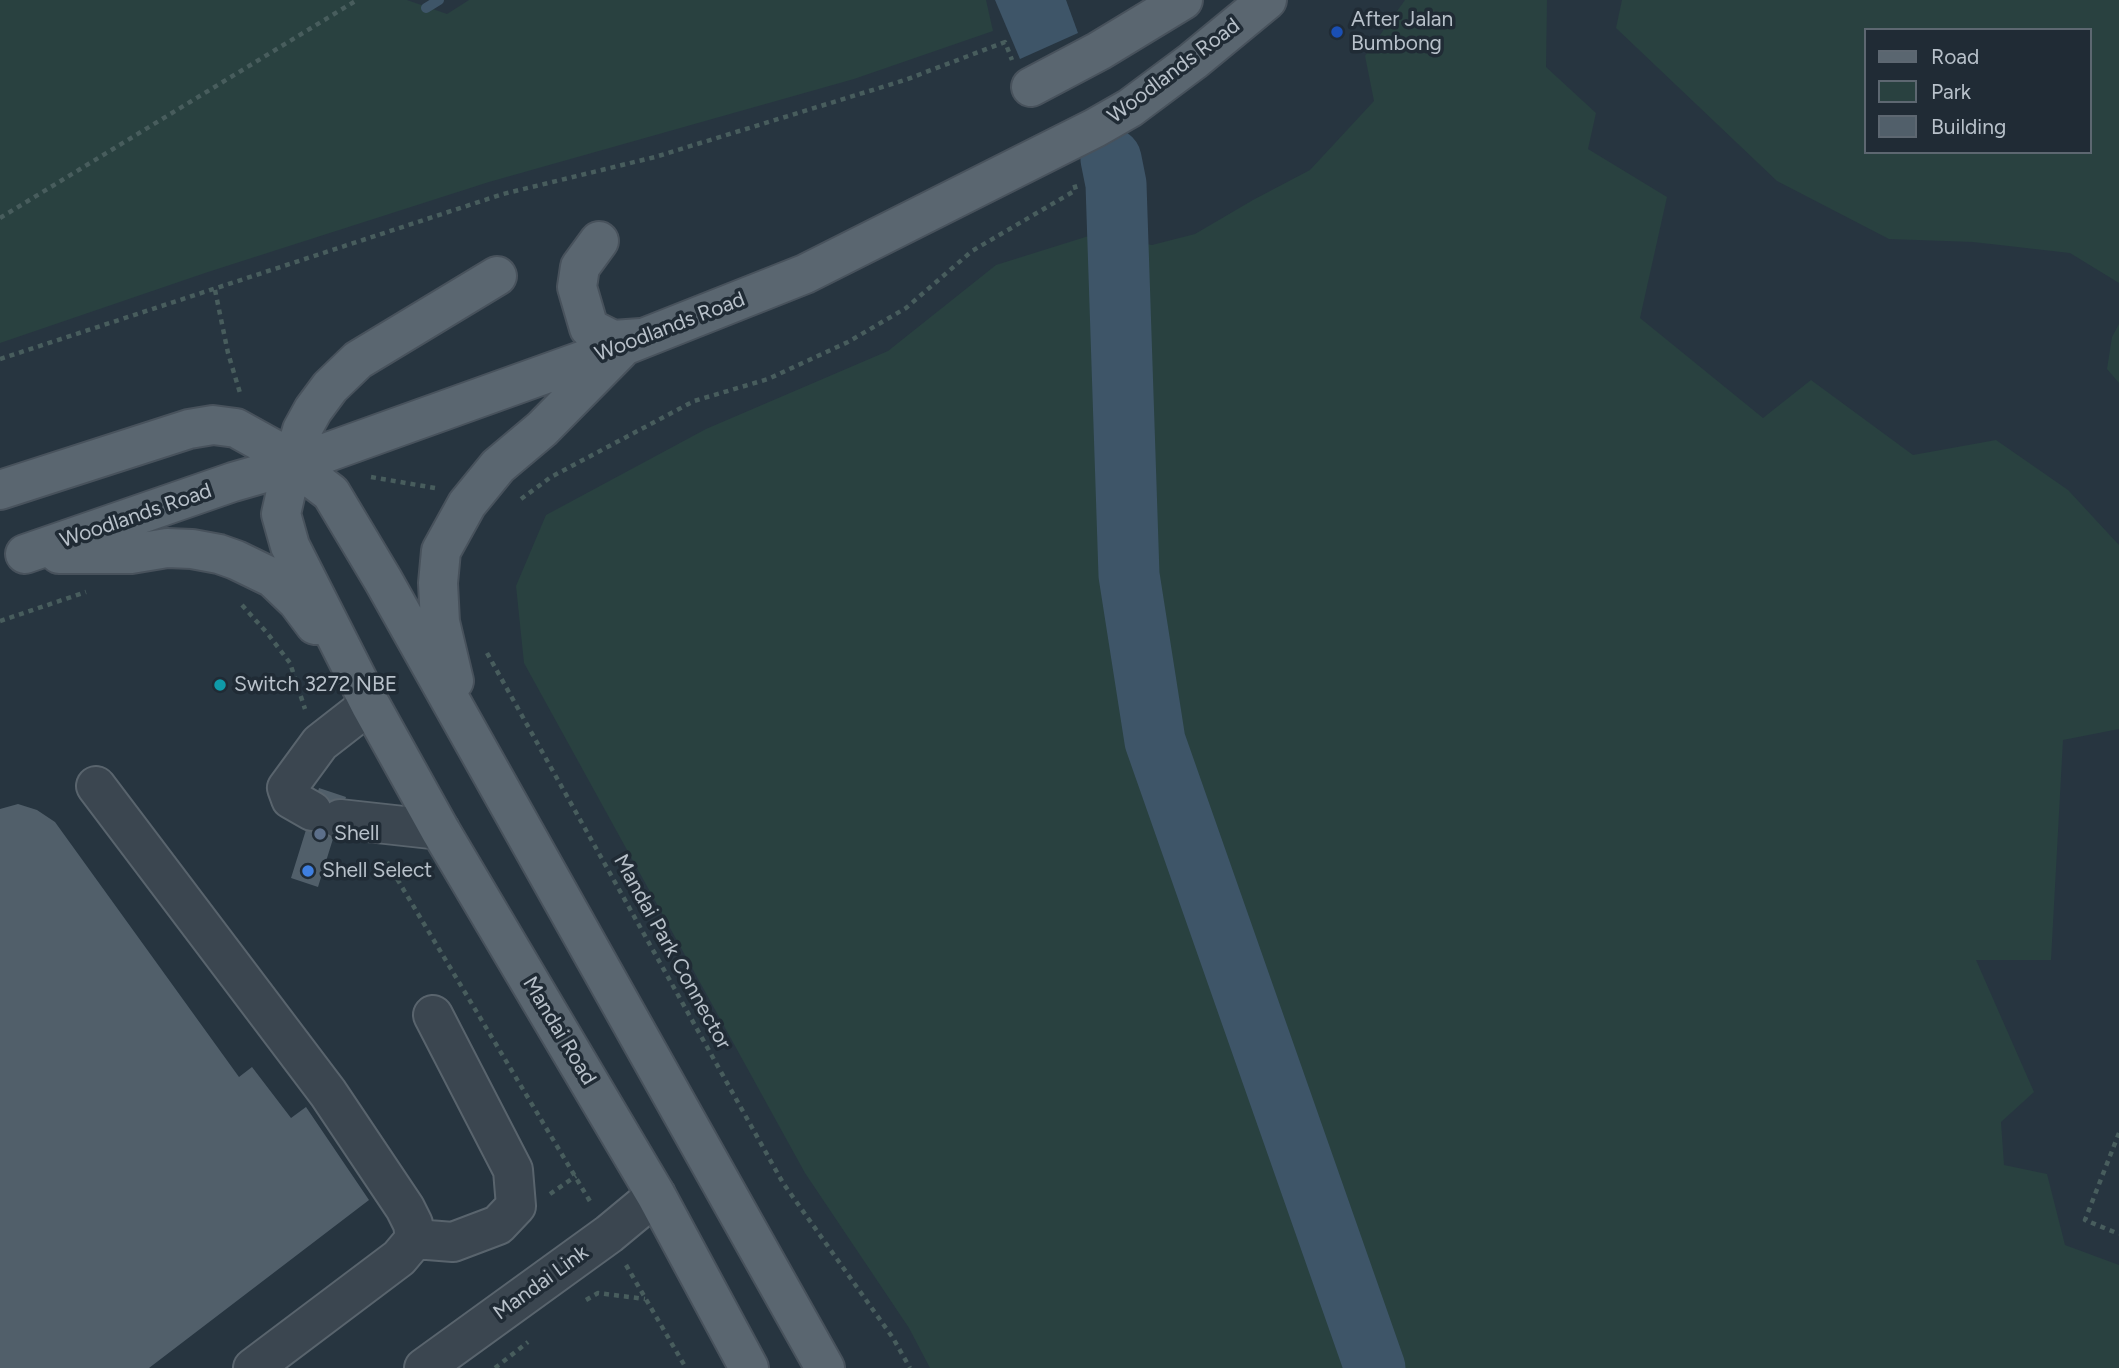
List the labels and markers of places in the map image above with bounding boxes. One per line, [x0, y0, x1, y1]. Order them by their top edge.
place label: After Jalan Bumbong [1351, 7, 1453, 57]
marker: After Jalan Bumbong [1329, 24, 1345, 40]
place label: Switch 3272 NBE [234, 672, 397, 698]
marker: Switch 3272 NBE [212, 677, 228, 693]
place label: Shell [334, 821, 379, 847]
marker: Shell [312, 826, 328, 842]
place label: Shell Select [322, 858, 432, 884]
marker: Shell Select [300, 863, 316, 879]

